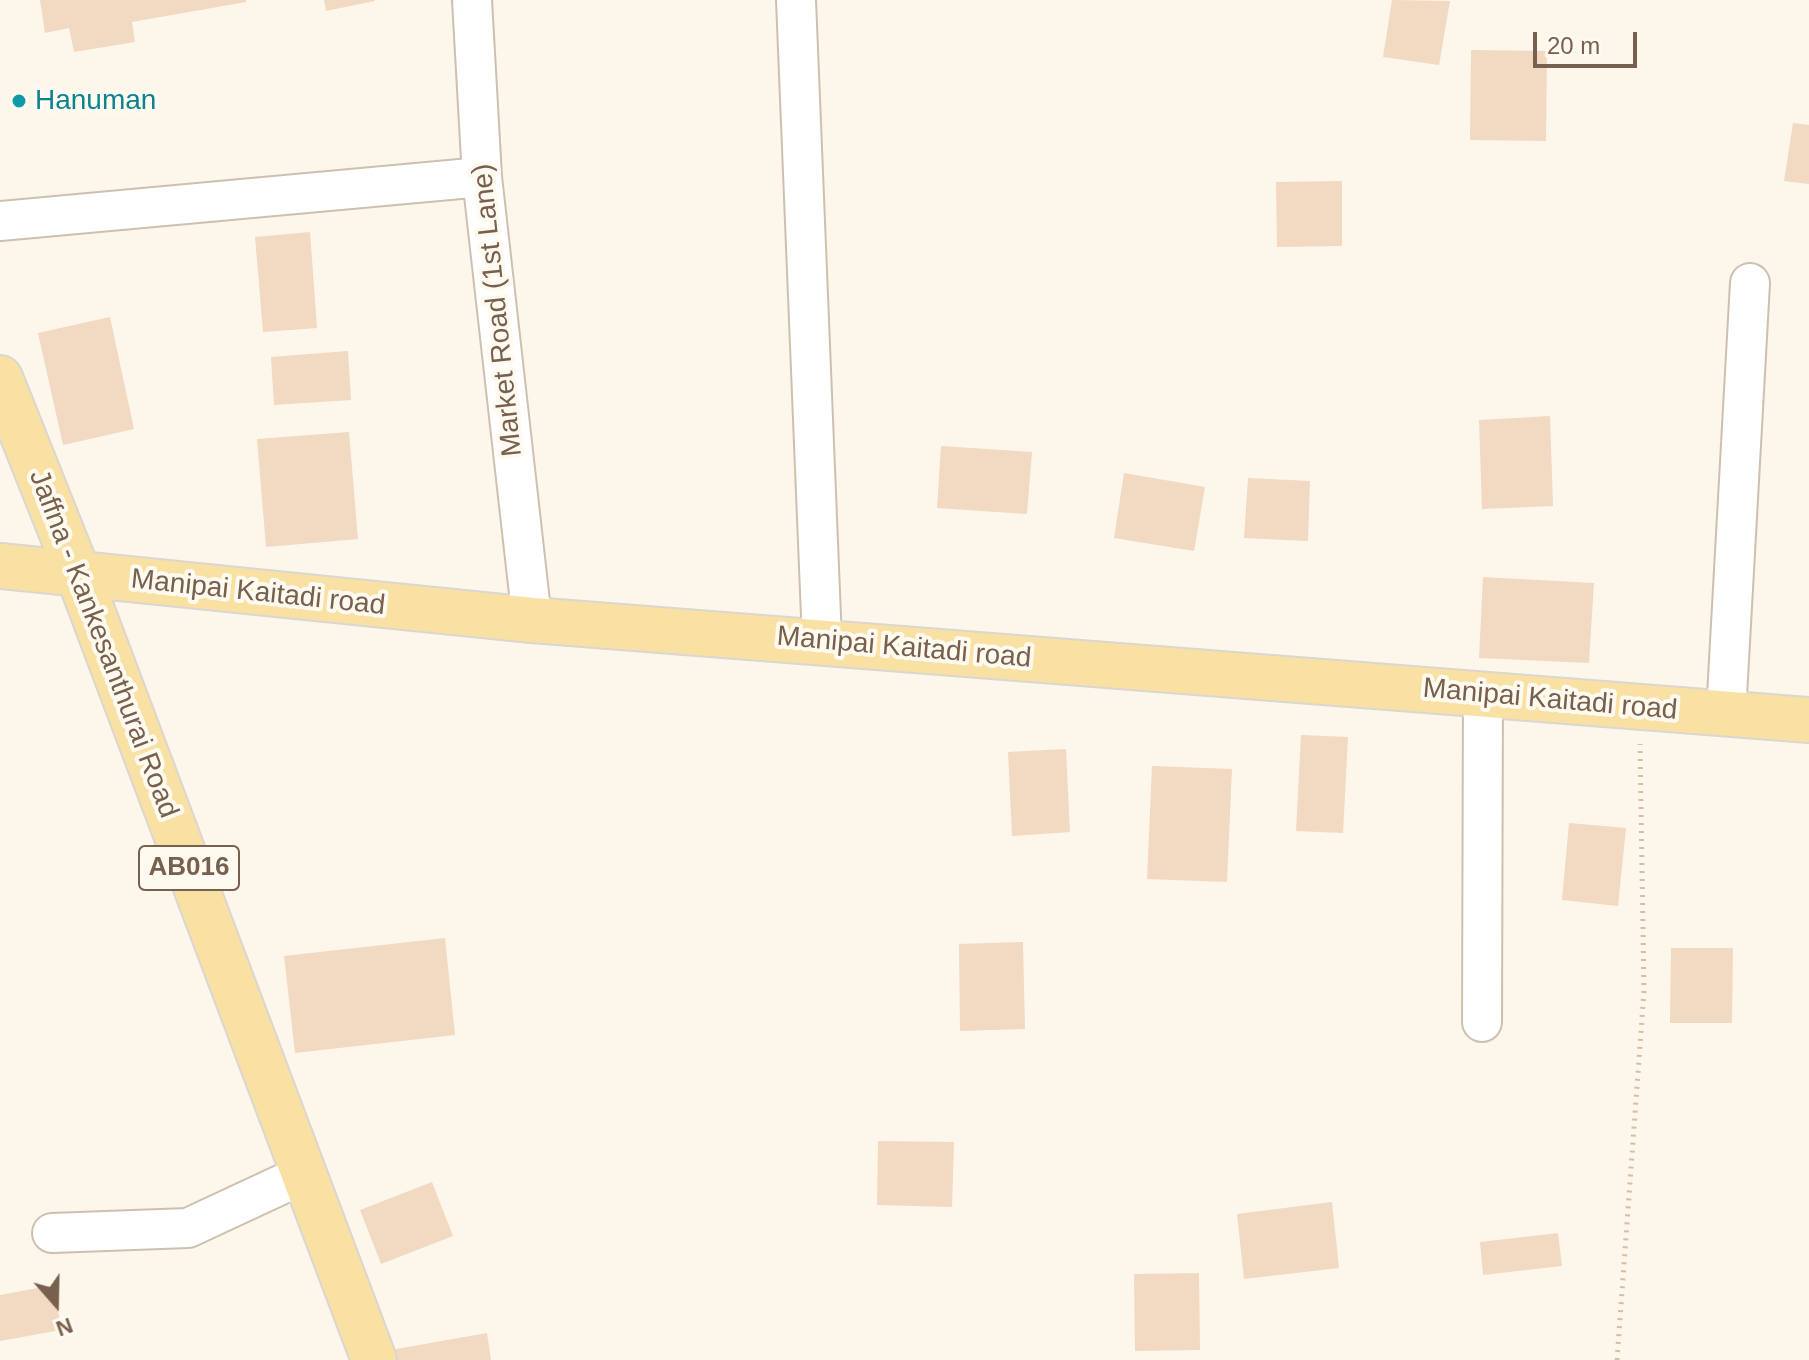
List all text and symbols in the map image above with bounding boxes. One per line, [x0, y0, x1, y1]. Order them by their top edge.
scale bar [1537, 16, 1641, 66]
text: 20 m [1547, 32, 1600, 59]
place label: Hanuman [35, 84, 156, 118]
marker: Hanuman [10, 92, 28, 110]
street label: Market Road (1st Lane) [466, 162, 530, 458]
street label: Jaffna - Kankesanthurai Road [21, 465, 185, 823]
street label: Manipai Kaitadi road [129, 563, 387, 623]
street label: Manipai Kaitadi road [775, 620, 1033, 676]
street label: Manipai Kaitadi road [1421, 672, 1679, 728]
road number: AB016 [139, 846, 239, 890]
north arrow [16, 1264, 96, 1344]
text: N [53, 1313, 76, 1341]

